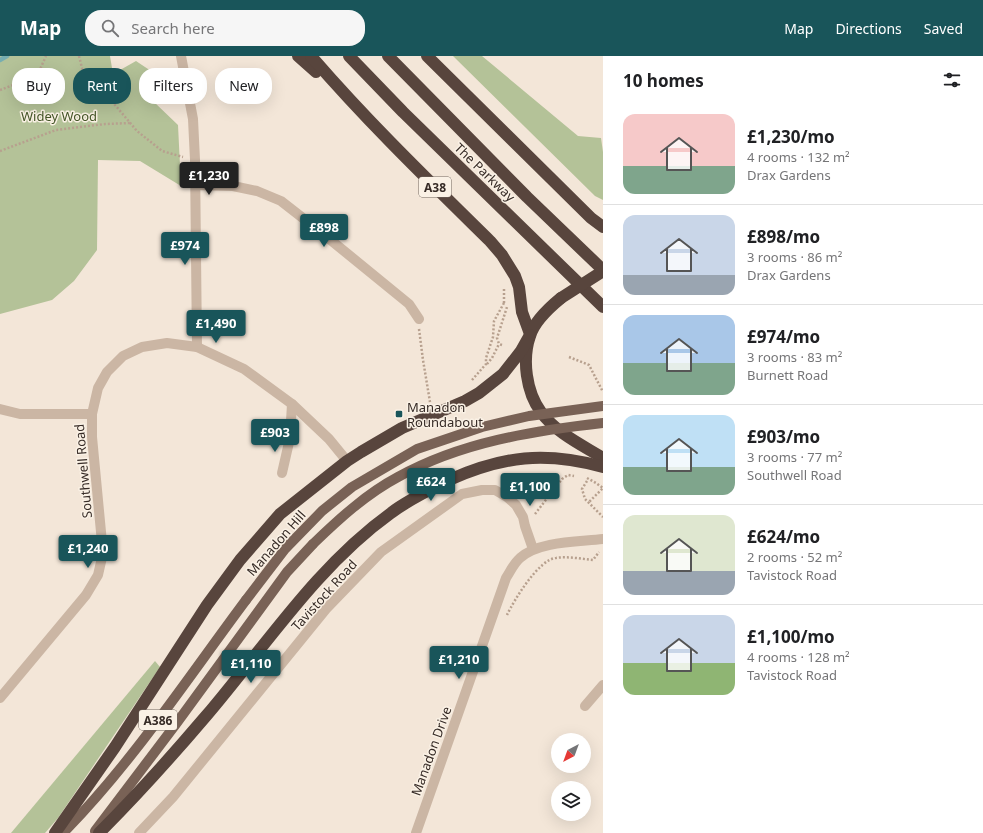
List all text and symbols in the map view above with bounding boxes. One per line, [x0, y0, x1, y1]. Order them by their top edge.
search box [85, 10, 365, 46]
text: Map [20, 15, 61, 41]
icon: search [99, 17, 121, 39]
text: Search here [131, 18, 215, 38]
text: Map [784, 19, 813, 38]
text: Directions [835, 19, 902, 38]
text: Saved [924, 19, 963, 38]
chip: Buy [12, 68, 65, 104]
chip: Rent [73, 68, 131, 104]
chip: Filters [139, 68, 207, 104]
chip: New [215, 68, 272, 104]
text: 10 homes [623, 69, 704, 92]
icon: filters [941, 69, 963, 91]
park label: Widey Wood [21, 107, 97, 125]
text: £1,230/mo [747, 125, 835, 148]
icon: home [655, 130, 703, 178]
street label: The Parkway [451, 139, 519, 206]
text: 4 rooms · 132 m² [747, 148, 850, 166]
pin: £1,230 [176, 162, 242, 196]
text: £1,230 [189, 166, 229, 184]
text: Drax Gardens [747, 166, 831, 184]
road number: A38 [419, 177, 451, 197]
pin: £898 [300, 214, 348, 248]
text: £898 [309, 218, 339, 236]
text: £898/mo [747, 225, 820, 248]
icon: home [655, 231, 703, 279]
pin: £974 [161, 232, 209, 266]
text: £974 [170, 236, 200, 254]
text: 3 rooms · 86 m² [747, 248, 842, 266]
text: Drax Gardens [747, 266, 831, 284]
pin: £1,490 [183, 310, 249, 344]
text: £1,490 [196, 314, 236, 332]
text: £974/mo [747, 325, 820, 348]
icon: home [655, 331, 703, 379]
text: 3 rooms · 83 m² [747, 348, 842, 366]
text: Burnett Road [747, 366, 828, 384]
place label: Manadon Roundabout [407, 398, 483, 431]
marker: Manadon Roundabout [394, 409, 404, 419]
pin: £903 [251, 419, 299, 453]
street label: Southwell Road [70, 423, 96, 519]
text: £903 [260, 423, 290, 441]
text: £903/mo [747, 425, 820, 448]
icon: home [655, 431, 703, 479]
text: 3 rooms · 77 m² [747, 448, 842, 466]
text: Southwell Road [747, 466, 842, 484]
pin: £624 [407, 468, 455, 502]
text: £624 [416, 472, 446, 490]
pin: £1,100 [497, 473, 563, 507]
text: £1,100 [510, 477, 550, 495]
street label: Manadon Hill [243, 506, 309, 580]
text: £624/mo [747, 525, 820, 548]
icon: home [655, 531, 703, 579]
pin: £1,240 [55, 535, 121, 569]
text: £1,240 [68, 539, 108, 557]
text: 2 rooms · 52 m² [747, 548, 842, 566]
street label: Tavistock Road [287, 556, 361, 634]
text: Tavistock Road [747, 566, 837, 584]
text: £1,100/mo [747, 625, 835, 648]
icon: home [655, 631, 703, 679]
pin: £1,210 [426, 646, 492, 680]
text: 4 rooms · 128 m² [747, 648, 850, 666]
pin: £1,110 [218, 650, 284, 684]
text: £1,210 [439, 650, 479, 668]
text: £1,110 [231, 654, 271, 672]
text: Tavistock Road [747, 666, 837, 684]
street label: Manadon Drive [406, 704, 456, 798]
road number: A386 [139, 710, 177, 730]
north arrow [551, 733, 591, 773]
map controls [551, 733, 591, 821]
button: layers [551, 781, 591, 821]

